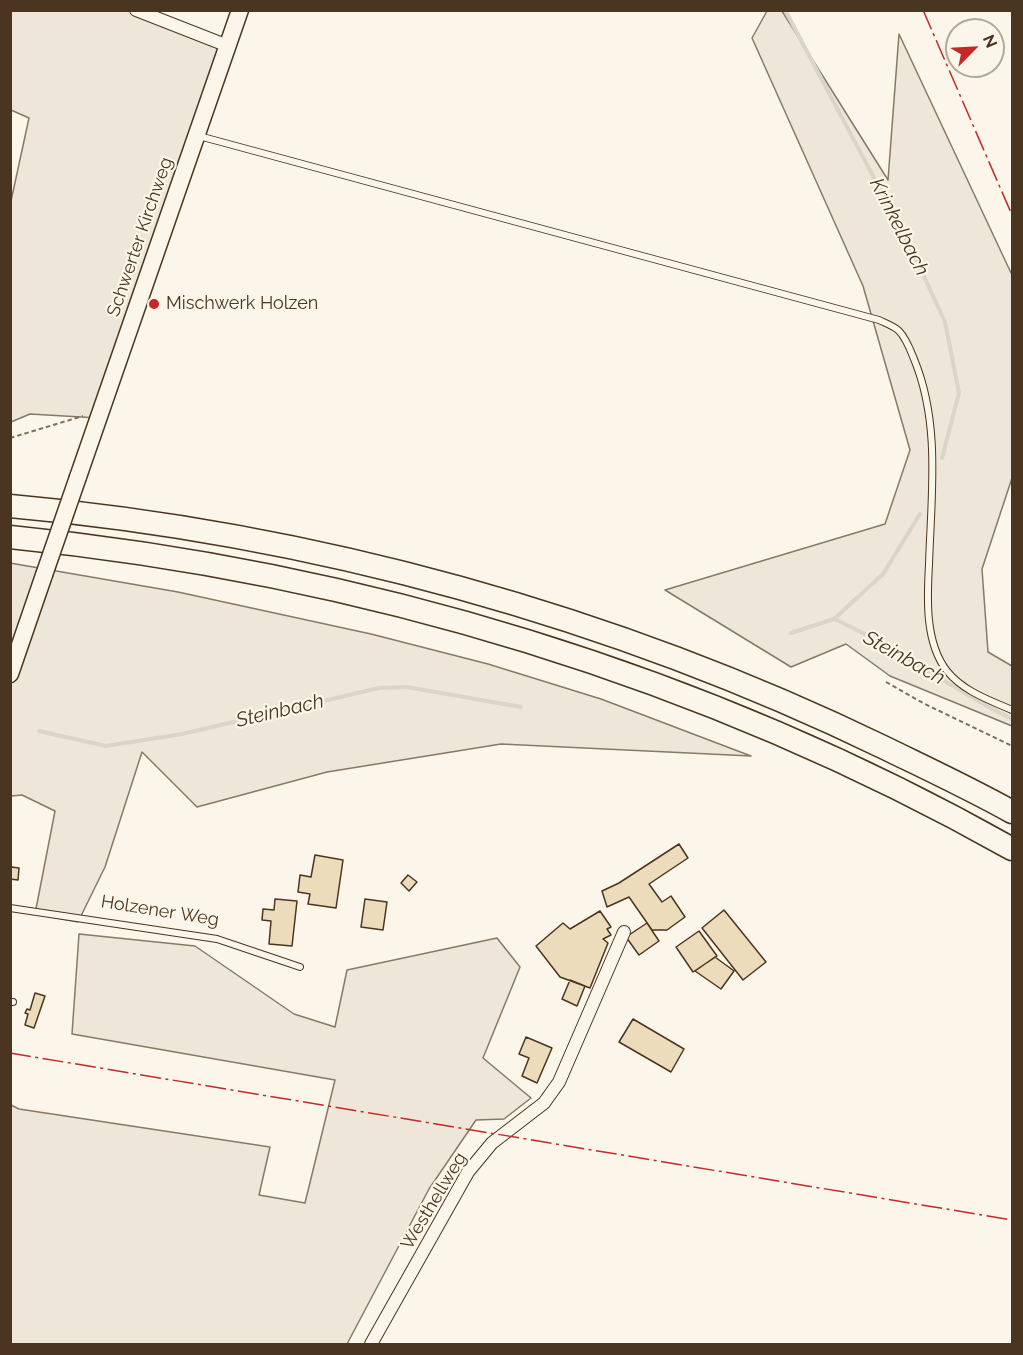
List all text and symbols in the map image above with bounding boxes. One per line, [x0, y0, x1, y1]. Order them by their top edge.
north arrow [945, 18, 1005, 78]
text: N [979, 32, 1001, 51]
street label: Schwerter Kirchweg [103, 154, 177, 320]
water label: Krinkelbach [864, 174, 934, 280]
place label: Mischwerk Holzen [166, 293, 318, 315]
marker: Mischwerk Holzen [147, 297, 161, 311]
water label: Steinbach [859, 626, 949, 690]
water label: Steinbach [234, 689, 326, 733]
street label: Holzener Weg [99, 891, 221, 931]
street label: Westhellweg [397, 1149, 471, 1253]

